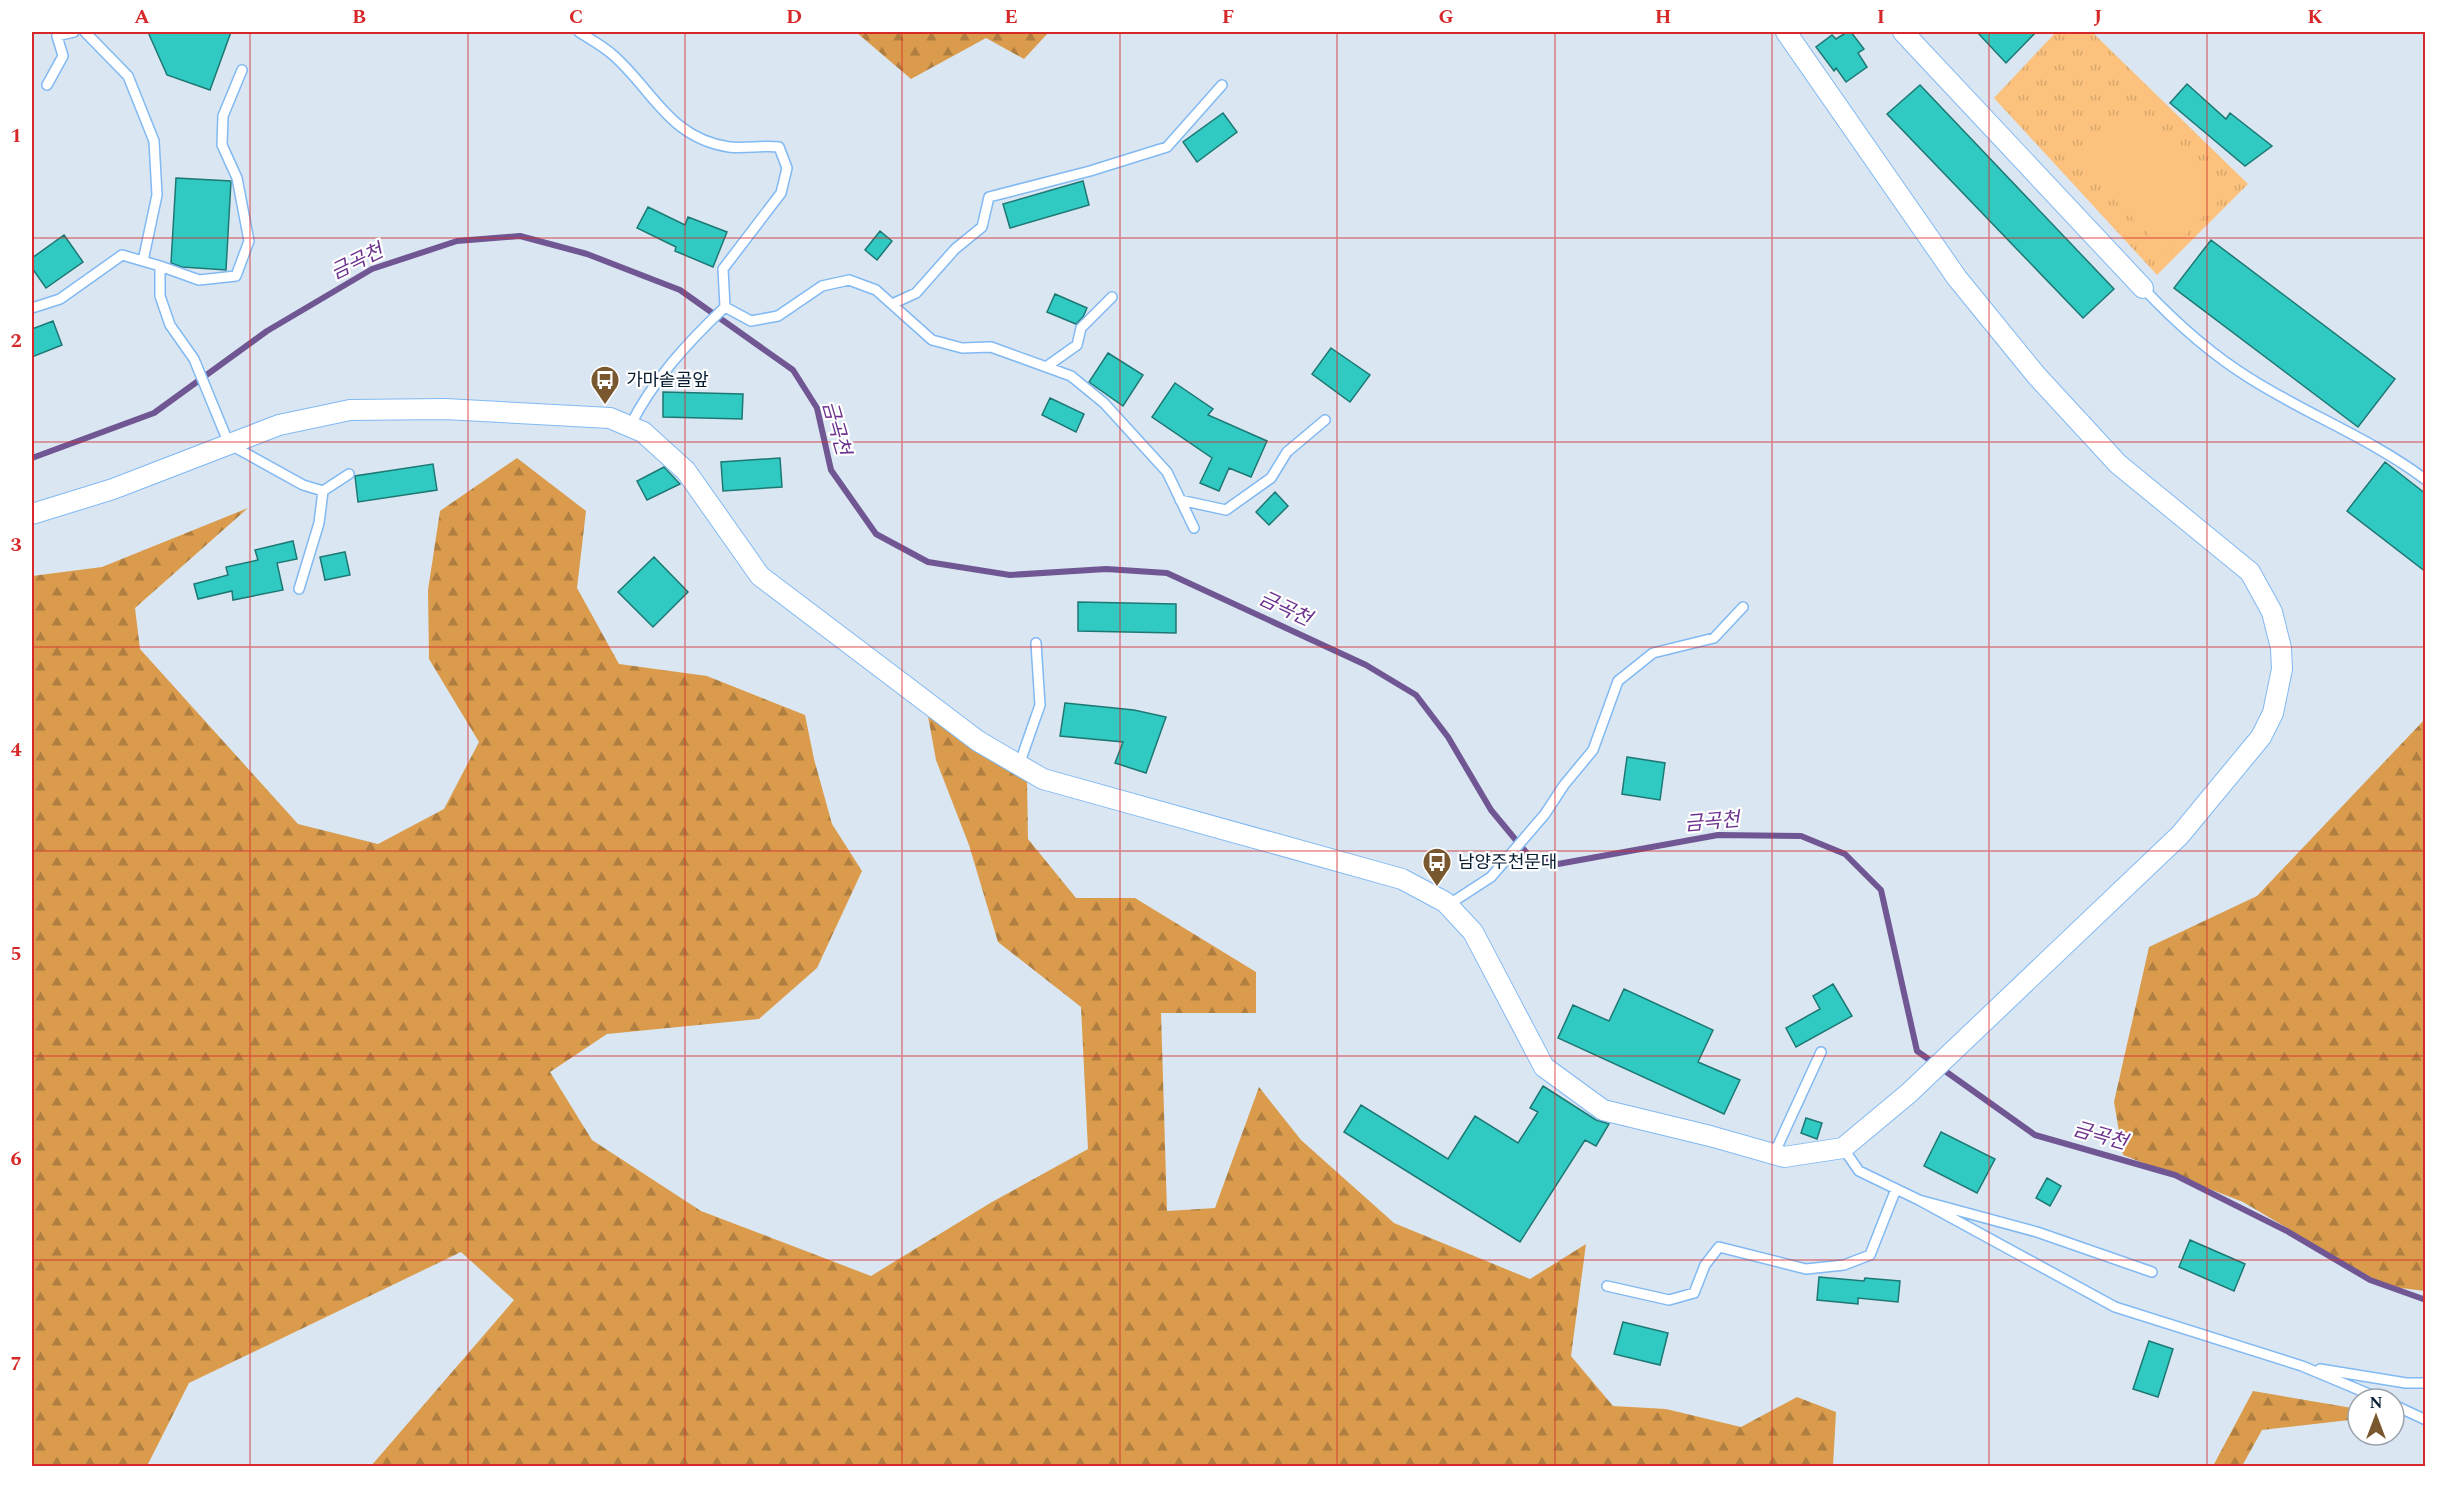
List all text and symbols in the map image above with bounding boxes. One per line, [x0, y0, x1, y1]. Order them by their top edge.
text: A [134, 2, 150, 32]
text: B [352, 2, 366, 32]
text: C [569, 2, 583, 32]
text: D [786, 2, 802, 32]
text: E [1004, 2, 1018, 32]
text: F [1222, 2, 1234, 32]
text: G [1438, 2, 1454, 32]
text: H [1655, 2, 1671, 32]
text: I [1877, 2, 1885, 32]
text: J [2094, 2, 2102, 32]
text: K [2307, 2, 2323, 32]
text: 1 [10, 121, 22, 151]
water label: 금곡천 [326, 235, 391, 288]
text: 2 [10, 326, 22, 356]
bus stop icon: 가마솥골앞 [589, 364, 621, 406]
place label: 가마솥골앞 [626, 367, 709, 394]
water label: 금곡천 [814, 397, 859, 461]
text: 3 [10, 530, 22, 560]
water label: 금곡천 [1254, 584, 1319, 635]
text: 4 [10, 735, 22, 765]
water label: 금곡천 [1683, 804, 1743, 839]
bus stop icon: 남양주천문대 [1421, 846, 1453, 888]
place label: 남양주천문대 [1458, 849, 1557, 876]
text: 5 [10, 939, 22, 969]
water label: 금곡천 [2069, 1114, 2133, 1159]
text: 6 [10, 1144, 22, 1174]
text: 7 [10, 1349, 22, 1379]
north arrow [2346, 1387, 2406, 1447]
text: N [2369, 1391, 2383, 1415]

